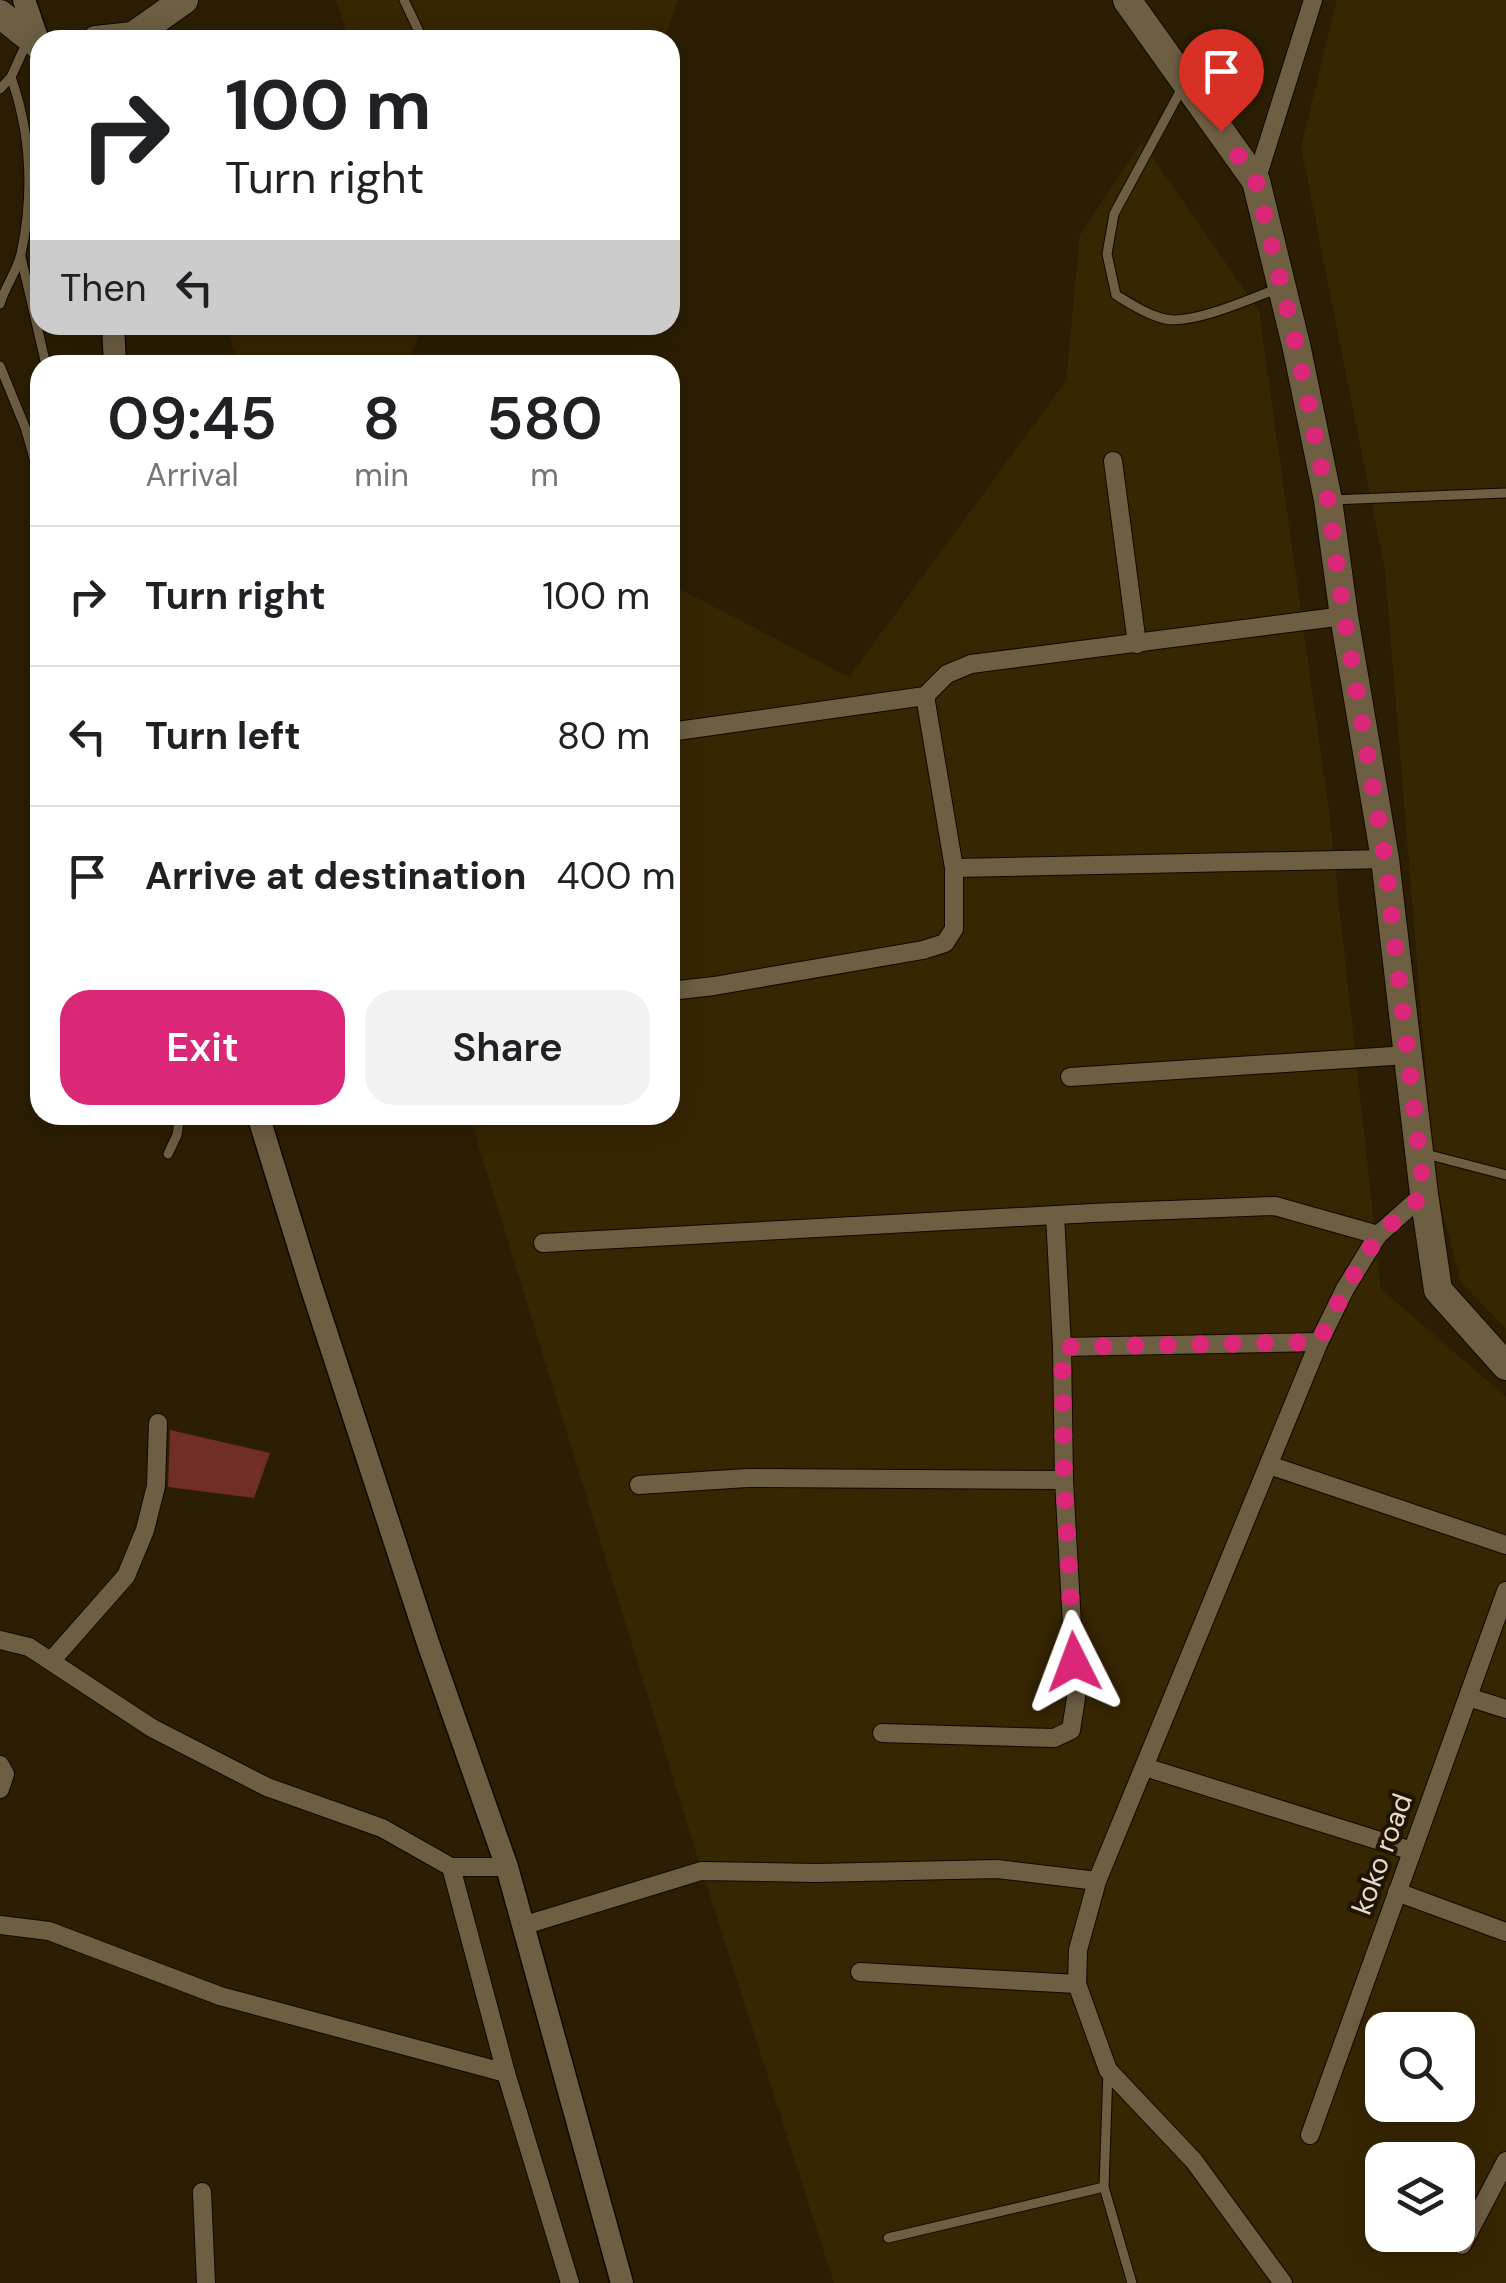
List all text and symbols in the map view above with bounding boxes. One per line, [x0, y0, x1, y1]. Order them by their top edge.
pin [1179, 29, 1264, 132]
icon: arrive [1194, 44, 1249, 99]
text: 100 m [225, 60, 431, 151]
icon: right [60, 70, 190, 200]
text: Turn right [225, 148, 424, 207]
icon: left [167, 260, 222, 315]
text: Then [60, 263, 147, 313]
text: 09:45 [107, 379, 277, 458]
text: 8 [363, 379, 400, 458]
text: 580 [486, 379, 603, 458]
text: Arrival [146, 454, 239, 496]
text: min [354, 454, 409, 496]
text: m [530, 454, 559, 496]
icon: right [60, 569, 115, 624]
text: Turn right [145, 571, 326, 621]
text: 100 m [542, 571, 650, 621]
icon: left [60, 709, 115, 764]
text: Turn left [145, 711, 301, 761]
text: 80 m [557, 711, 650, 761]
icon: arrive [60, 849, 115, 904]
text: Arrive at destination [145, 851, 527, 901]
text: 400 m [557, 851, 676, 901]
button: Exit [60, 990, 345, 1105]
button: Share [365, 990, 650, 1105]
position arrow [1022, 1610, 1126, 1714]
street label: koko road [1343, 1788, 1421, 1920]
map controls [1365, 2012, 1475, 2252]
button: search [1365, 2012, 1475, 2122]
button: layers [1365, 2142, 1475, 2252]

